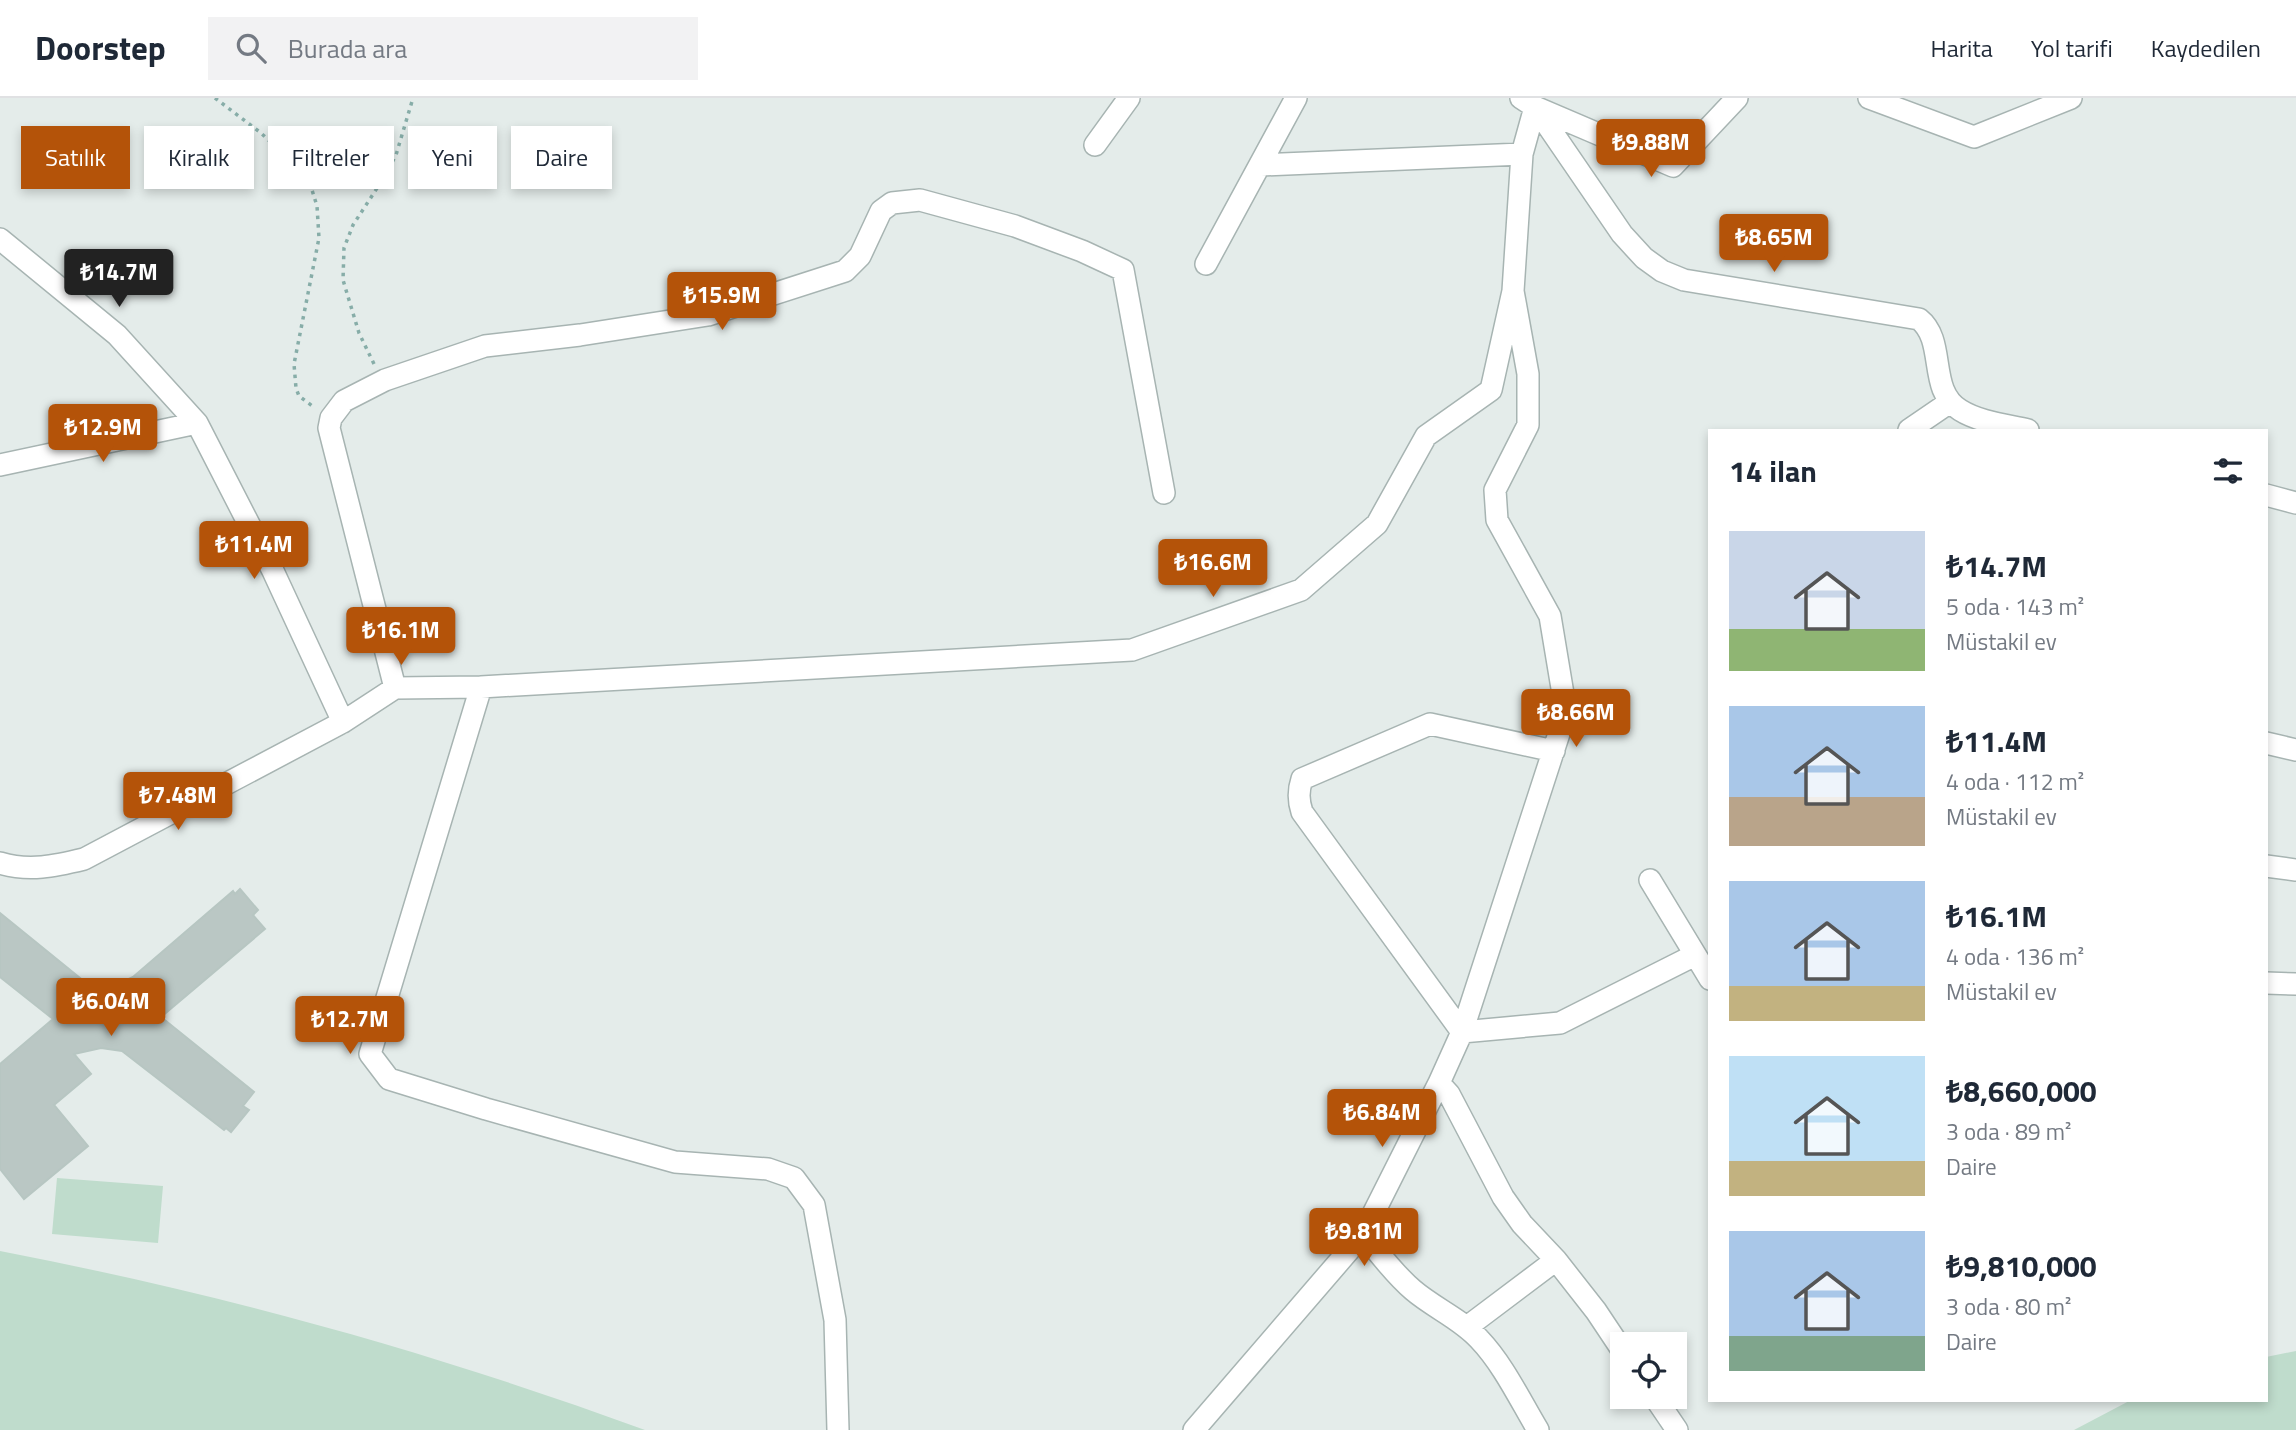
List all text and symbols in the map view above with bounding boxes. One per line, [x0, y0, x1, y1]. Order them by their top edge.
search box [208, 17, 698, 80]
text: Doorstep [35, 23, 166, 73]
icon: search [232, 29, 270, 67]
text: Burada ara [288, 29, 407, 68]
text: Harita [1931, 30, 1993, 66]
text: Yol tarifi [2031, 30, 2113, 66]
text: Kaydedilen [2151, 30, 2261, 66]
pin: ₺9.88M [1594, 120, 1708, 179]
text: ₺9.88M [1612, 124, 1690, 159]
chip: Satılık [21, 126, 130, 189]
chip: Kiralık [144, 126, 254, 189]
chip: Filtreler [268, 126, 394, 189]
chip: Yeni [408, 126, 497, 189]
chip: Daire [511, 126, 612, 189]
pin: ₺8.65M [1717, 214, 1831, 274]
text: ₺8.65M [1735, 219, 1813, 254]
pin: ₺14.7M [62, 250, 176, 309]
text: ₺14.7M [80, 254, 158, 289]
pin: ₺15.9M [665, 272, 779, 332]
text: ₺15.9M [683, 277, 761, 312]
pin: ₺12.9M [46, 404, 160, 464]
text: ₺12.9M [64, 409, 142, 444]
text: 14 ilan [1729, 448, 1817, 494]
icon: filters [2209, 452, 2247, 490]
pin: ₺11.4M [197, 522, 311, 581]
text: ₺11.4M [215, 526, 293, 561]
pin: ₺16.6M [1156, 540, 1270, 599]
text: ₺14.7M [1946, 543, 2047, 589]
text: ₺16.6M [1174, 544, 1252, 579]
icon: home [1785, 559, 1869, 643]
text: 5 oda · 143 m² [1946, 589, 2084, 624]
pin: ₺16.1M [344, 608, 458, 667]
text: ₺16.1M [362, 612, 440, 647]
text: Müstakil ev [1946, 624, 2057, 659]
pin: ₺8.66M [1519, 690, 1633, 749]
text: ₺8.66M [1537, 694, 1615, 729]
text: ₺11.4M [1946, 718, 2047, 764]
icon: home [1785, 734, 1869, 818]
text: 4 oda · 112 m² [1946, 764, 2084, 799]
pin: ₺7.48M [121, 772, 235, 832]
text: ₺7.48M [139, 777, 217, 812]
text: Müstakil ev [1946, 799, 2057, 834]
text: ₺16.1M [1946, 893, 2047, 939]
icon: home [1785, 909, 1869, 993]
text: 4 oda · 136 m² [1946, 939, 2084, 974]
text: Müstakil ev [1946, 974, 2057, 1009]
pin: ₺6.04M [54, 978, 168, 1038]
text: ₺6.04M [72, 983, 150, 1018]
pin: ₺12.7M [293, 996, 407, 1056]
text: ₺12.7M [311, 1001, 389, 1036]
text: ₺8,660,000 [1946, 1068, 2097, 1114]
icon: home [1785, 1084, 1869, 1168]
pin: ₺6.84M [1325, 1090, 1439, 1149]
text: ₺6.84M [1343, 1094, 1421, 1129]
text: 3 oda · 89 m² [1946, 1114, 2071, 1149]
text: Daire [1946, 1149, 1997, 1184]
pin: ₺9.81M [1307, 1208, 1421, 1268]
text: ₺9.81M [1325, 1213, 1403, 1248]
text: ₺9,810,000 [1946, 1243, 2097, 1289]
icon: home [1785, 1259, 1869, 1343]
text: 3 oda · 80 m² [1946, 1289, 2071, 1324]
text: Daire [1946, 1324, 1997, 1359]
map controls [1610, 1332, 1687, 1409]
button: locate [1610, 1332, 1687, 1409]

